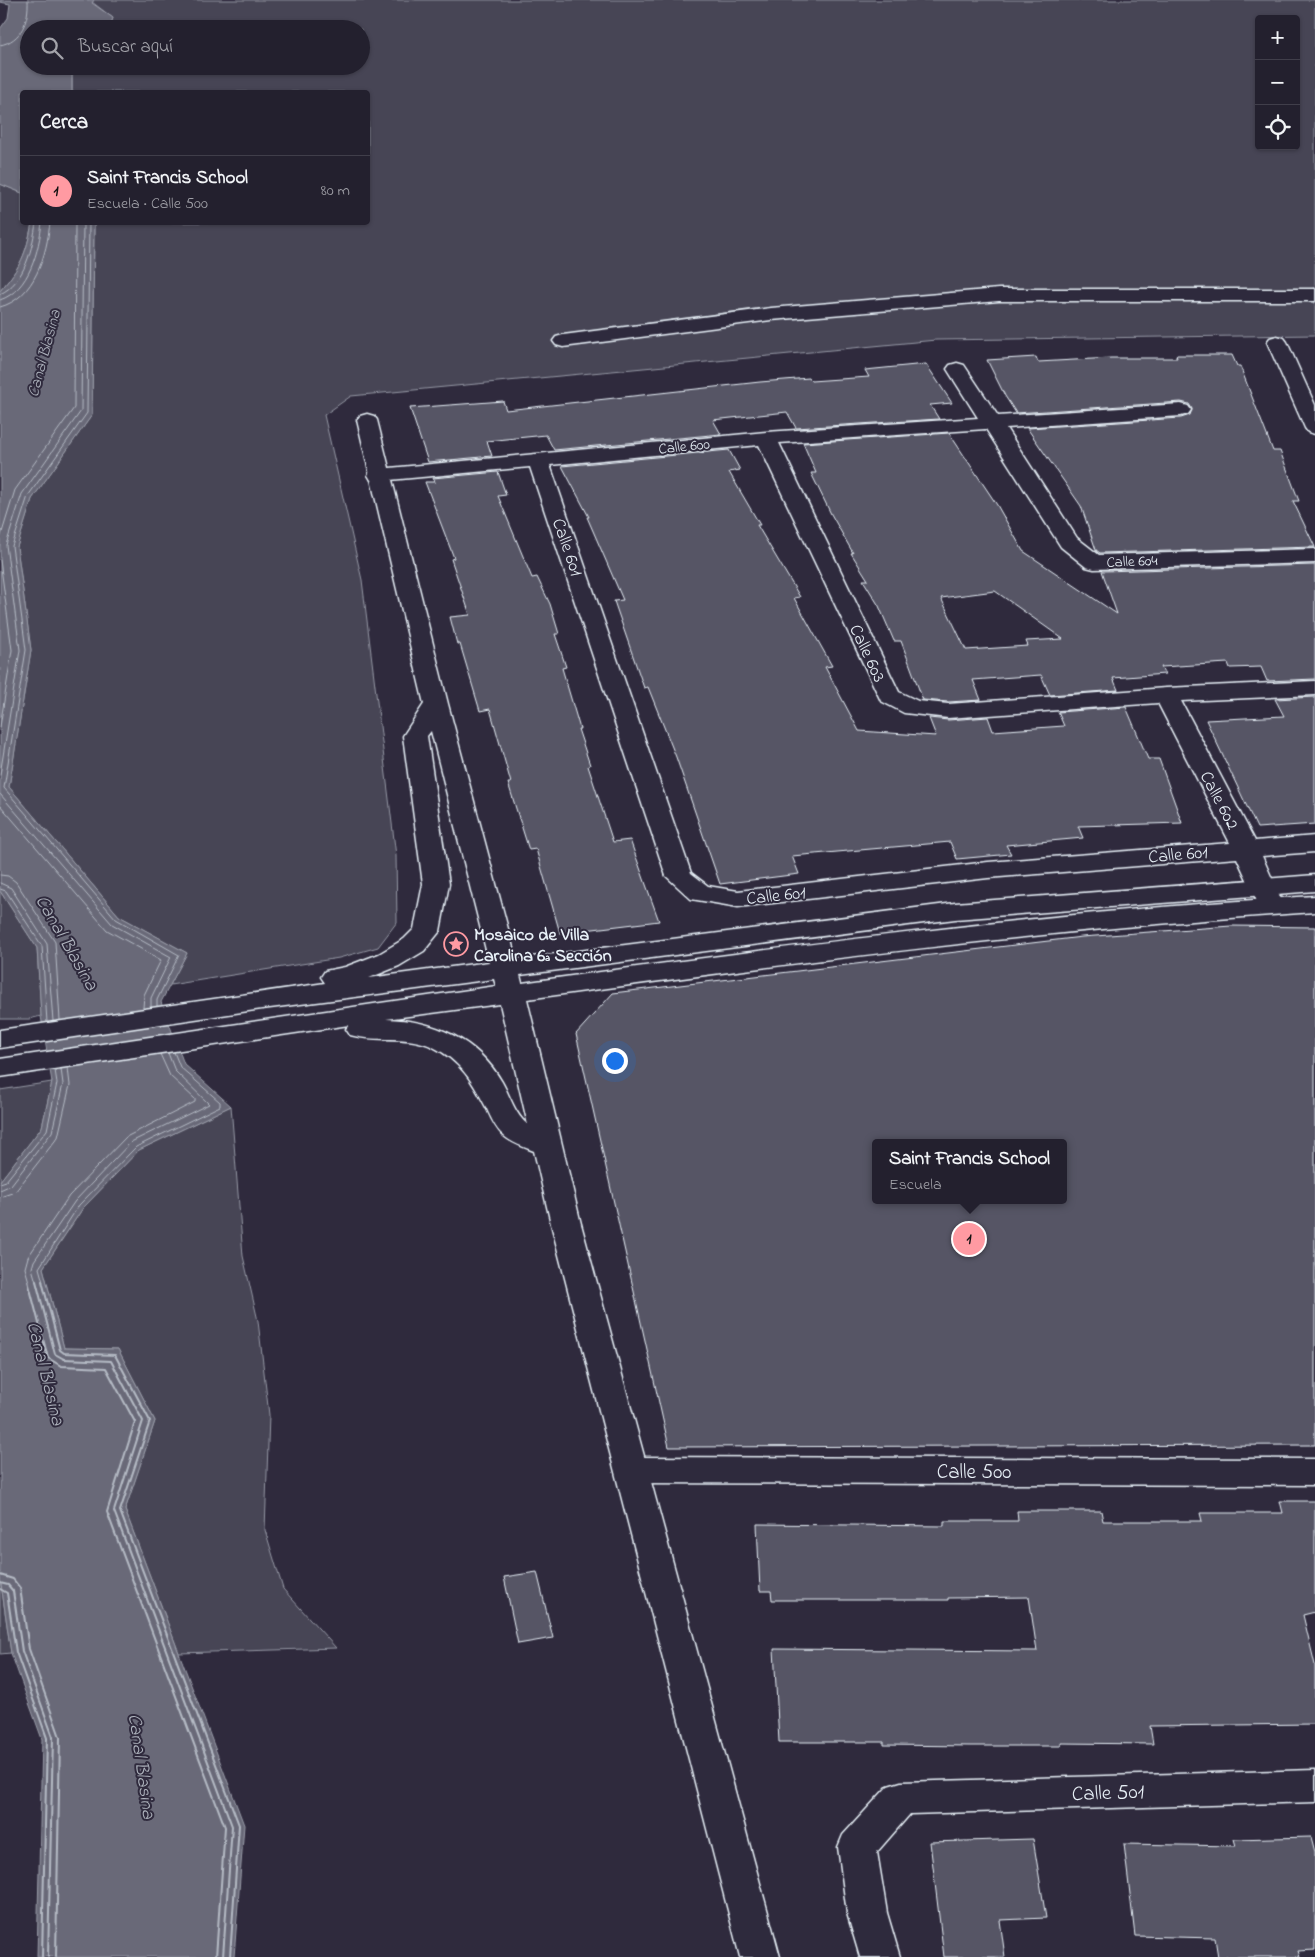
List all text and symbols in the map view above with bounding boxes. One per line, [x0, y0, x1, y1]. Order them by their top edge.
map controls [1255, 15, 1300, 150]
button: + [1255, 15, 1300, 60]
search box [20, 20, 370, 75]
icon: search [38, 34, 66, 62]
text: Buscar aquí [78, 34, 173, 61]
button: − [1255, 60, 1300, 105]
button: locate [1255, 105, 1300, 150]
text: Cerca [40, 108, 88, 138]
text: Saint Francis School [87, 165, 248, 192]
text: 1 [53, 179, 59, 203]
text: 80 m [321, 179, 350, 203]
text: Escuela · Calle 500 [87, 192, 208, 216]
water label: Canal Blasina [22, 307, 68, 400]
street label: Calle 600 [657, 433, 711, 461]
street label: Calle 601 [544, 515, 588, 580]
street label: Calle 604 [1106, 550, 1158, 574]
street label: Calle 603 [841, 621, 891, 687]
street label: Calle 602 [1192, 767, 1244, 835]
street label: Calle 601 [1147, 840, 1209, 872]
street label: Calle 601 [745, 881, 807, 913]
water label: Canal Blasina [28, 891, 104, 997]
place label: Mosaico de Villa Carolina 6ª Sección [474, 923, 612, 970]
place icon: Mosaico de Villa Carolina 6ª Sección [443, 931, 469, 957]
your location [602, 1048, 628, 1074]
popup [872, 1139, 1067, 1204]
text: Saint Francis School [889, 1146, 1050, 1173]
text: Escuela [889, 1173, 942, 1197]
pin: 1 [953, 1220, 985, 1258]
water label: Canal Blasina [19, 1319, 71, 1429]
street label: Calle 500 [937, 1458, 1011, 1488]
water label: Canal Blasina [120, 1712, 161, 1821]
street label: Calle 501 [1071, 1778, 1145, 1810]

